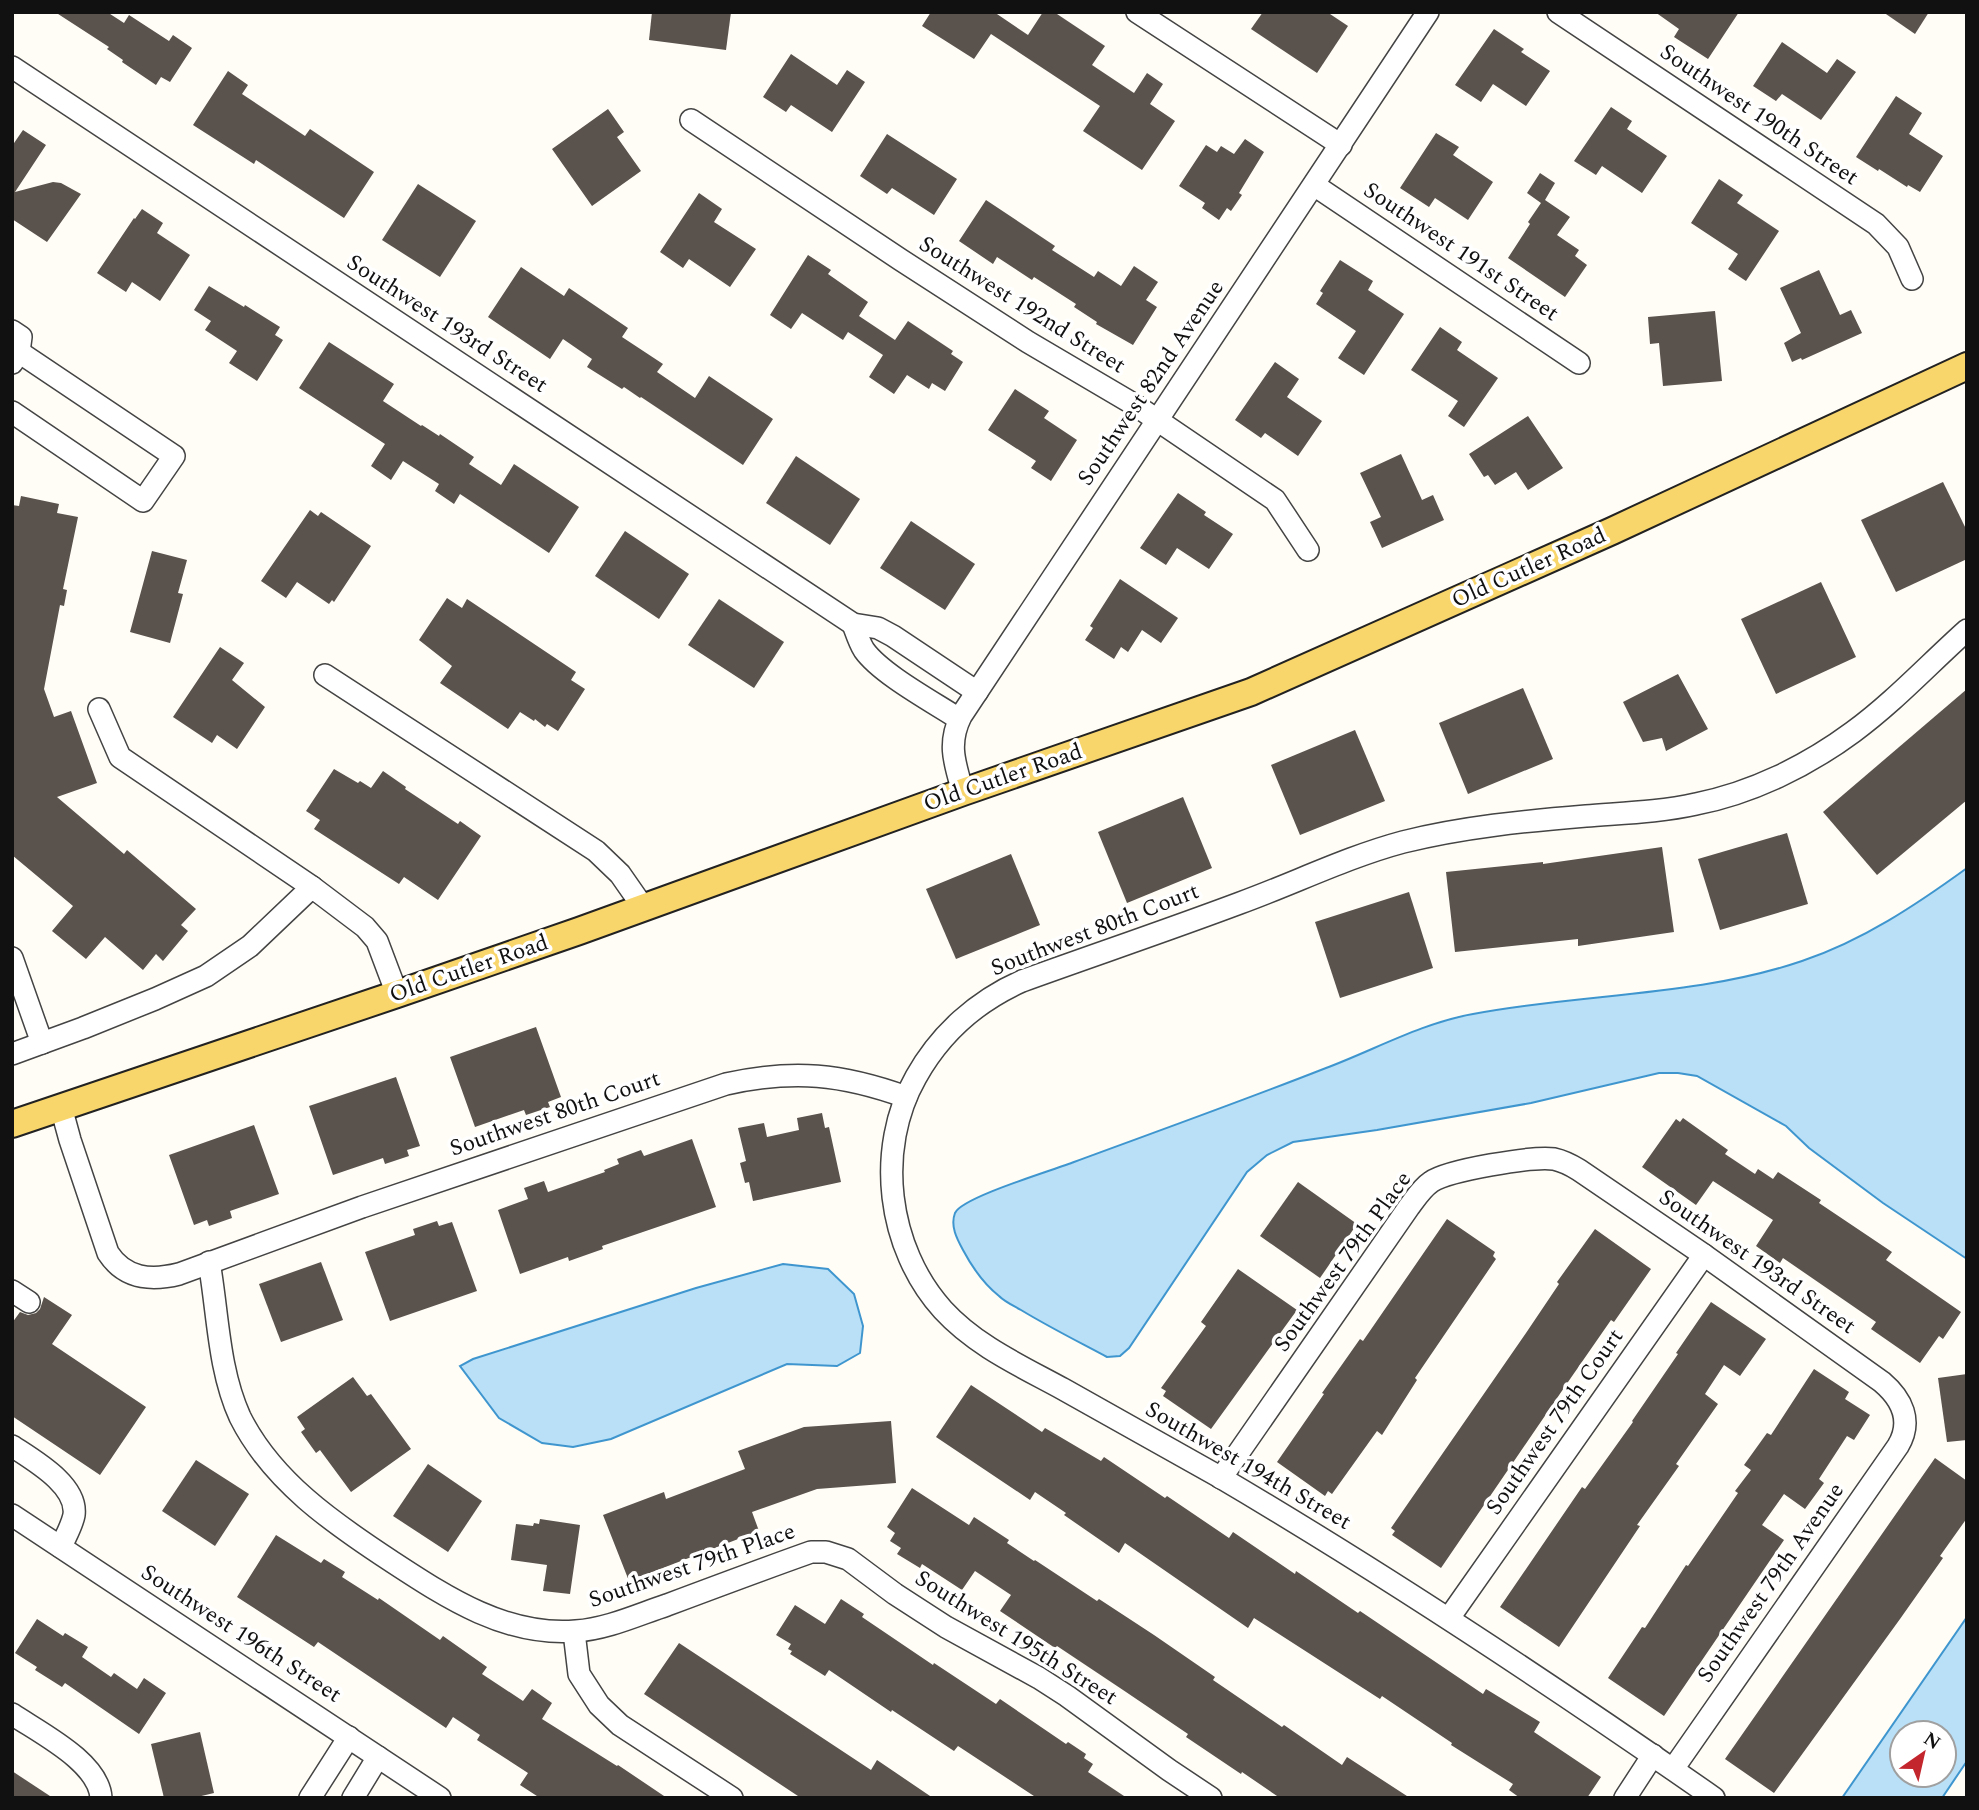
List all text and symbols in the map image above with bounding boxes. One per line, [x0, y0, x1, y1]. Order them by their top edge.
street label: Southwest 190th Street [1652, 35, 1866, 195]
street label: Southwest 191st Street [1356, 173, 1566, 331]
street label: Southwest 192nd Street [912, 227, 1132, 383]
street label: Southwest 193rd Street [339, 246, 555, 402]
street label: Southwest 82nd Avenue [1069, 273, 1233, 493]
street label: Old Cutler Road [1446, 518, 1612, 618]
street label: Old Cutler Road [919, 734, 1087, 822]
street label: Southwest 80th Court [986, 874, 1204, 986]
street label: Old Cutler Road [385, 925, 553, 1013]
street label: Southwest 80th Court [445, 1061, 665, 1167]
street label: Southwest 79th Place [1265, 1164, 1421, 1360]
street label: Southwest 193rd Street [1651, 1181, 1863, 1343]
street label: Southwest 79th Court [1477, 1321, 1633, 1523]
street label: Southwest 194th Street [1138, 1392, 1358, 1540]
street label: Southwest 79th Avenue [1689, 1476, 1853, 1690]
street label: Southwest 79th Place [584, 1514, 800, 1618]
street label: Southwest 196th Street [134, 1556, 348, 1712]
street label: Southwest 195th Street [908, 1561, 1124, 1715]
north arrow [1888, 1719, 1958, 1789]
text: N [1917, 1725, 1946, 1758]

